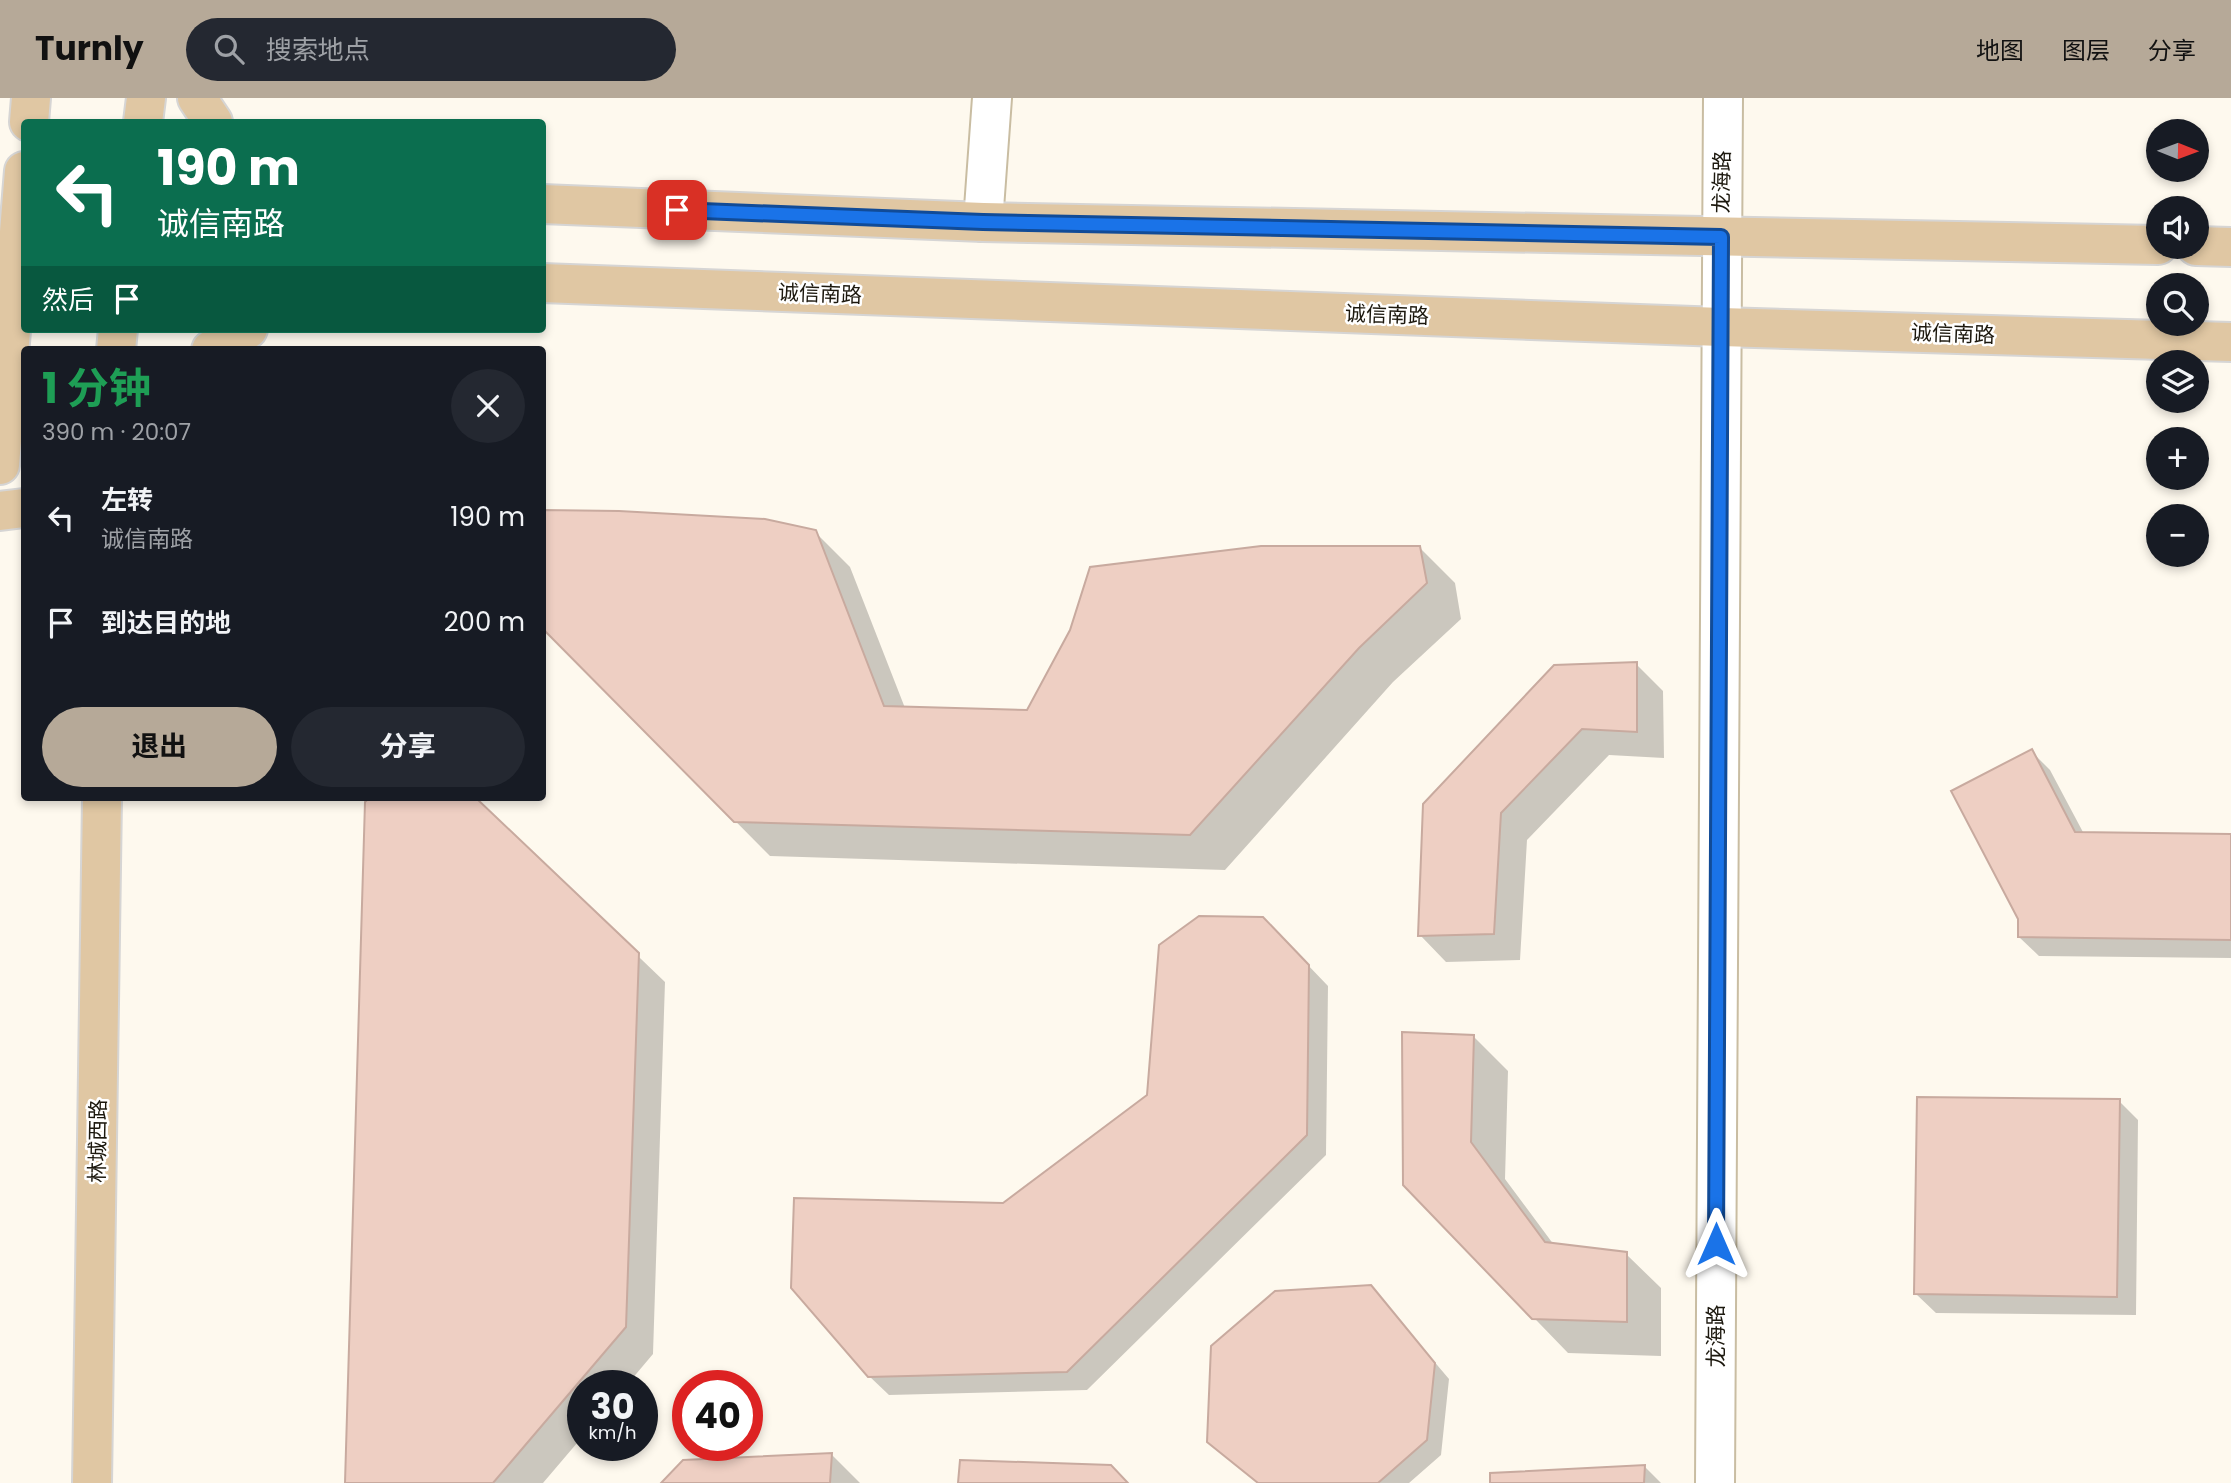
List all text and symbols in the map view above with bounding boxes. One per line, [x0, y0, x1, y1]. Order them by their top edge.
search box [186, 18, 676, 81]
text: Turnly [35, 25, 144, 72]
icon: search [210, 30, 248, 68]
text: 搜索地点 [266, 32, 370, 68]
text: 地图 [1976, 34, 2024, 67]
text: 图层 [2062, 34, 2110, 67]
text: 分享 [2148, 34, 2196, 67]
north arrow [2146, 119, 2208, 182]
map controls [2146, 119, 2209, 567]
text: 190 m [157, 134, 300, 202]
icon: left [42, 147, 133, 238]
street label: 龙海路 [1706, 150, 1737, 214]
pin [647, 180, 707, 240]
icon: arrive [658, 191, 696, 229]
button: sound [2146, 196, 2209, 259]
text: 诚信南路 [157, 201, 285, 246]
button: search [2146, 273, 2209, 336]
street label: 诚信南路 [778, 278, 862, 309]
icon: arrive [108, 280, 146, 318]
text: 然后 [42, 282, 94, 318]
street label: 诚信南路 [1345, 299, 1429, 330]
street label: 诚信南路 [1911, 318, 1995, 349]
button: layers [2146, 350, 2209, 413]
text: 1 分钟 [42, 359, 151, 418]
button: close [451, 369, 525, 443]
text: 390 m · 20:07 [42, 416, 191, 448]
button: + [2146, 427, 2209, 490]
text: 左转 [101, 482, 153, 518]
icon: left [42, 499, 80, 537]
text: 190 m [450, 499, 525, 535]
button: − [2146, 504, 2209, 567]
text: 诚信南路 [101, 523, 193, 555]
icon: arrive [42, 604, 80, 642]
text: 200 m [444, 604, 525, 640]
text: 到达目的地 [101, 605, 231, 641]
button: 退出 [42, 707, 277, 787]
button: 分享 [291, 707, 525, 787]
street label: 林城西路 [82, 1099, 113, 1183]
position arrow [1679, 1207, 1753, 1281]
street label: 龙海路 [1701, 1305, 1730, 1368]
speed limit sign: 40 [672, 1370, 763, 1461]
text: 30 [591, 1382, 635, 1431]
text: km/h [589, 1420, 636, 1445]

